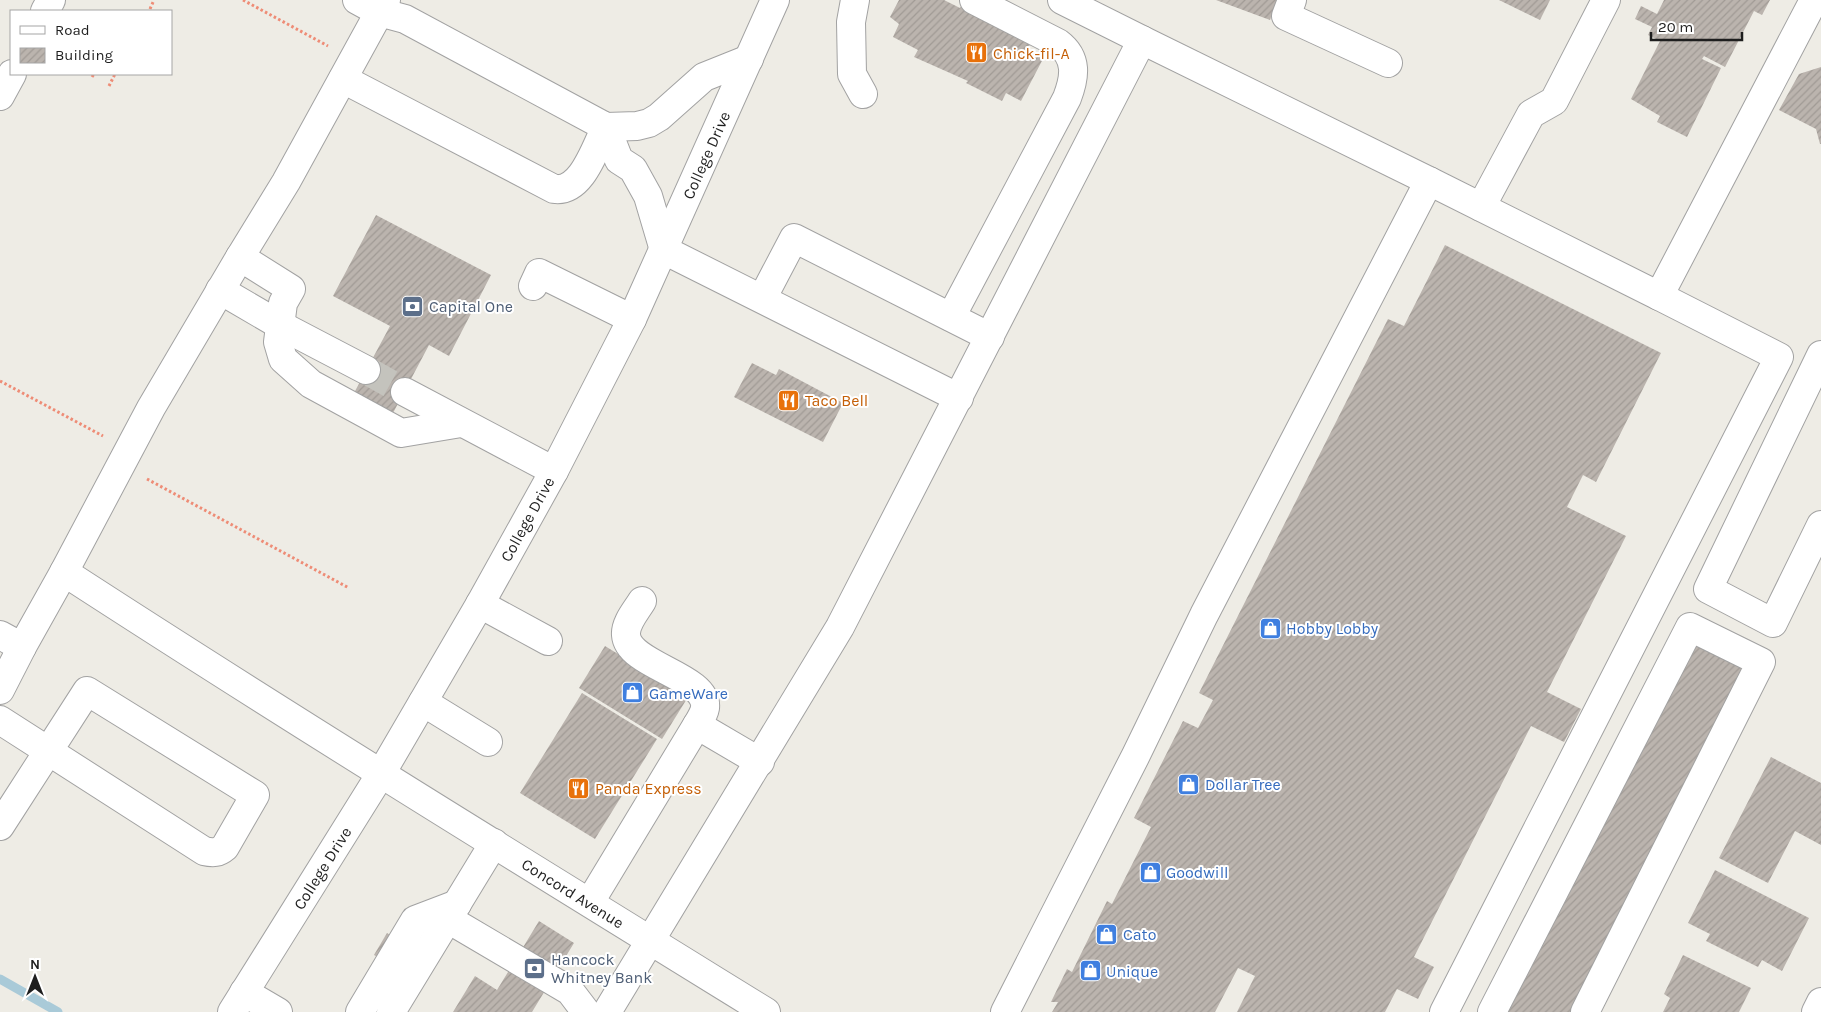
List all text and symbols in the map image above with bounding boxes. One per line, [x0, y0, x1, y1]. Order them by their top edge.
legend [10, 10, 172, 75]
scale bar [1651, 10, 1742, 42]
text: 20 m [1658, 18, 1693, 36]
text: Road [55, 21, 90, 39]
restaurant icon: Chick-fil-A [965, 41, 989, 65]
place label: Chick-fil-A [993, 44, 1070, 63]
text: Building [55, 46, 113, 64]
street label: College Drive [679, 108, 734, 202]
bank icon: Capital One [401, 294, 425, 318]
place label: Capital One [429, 297, 513, 316]
restaurant icon: Taco Bell [777, 388, 801, 412]
place label: Taco Bell [805, 391, 868, 410]
street label: College Drive [496, 473, 559, 565]
shop icon: Hobby Lobby [1258, 616, 1282, 640]
place label: Hobby Lobby [1286, 619, 1379, 638]
shop icon: GameWare [621, 681, 645, 705]
place label: GameWare [649, 684, 728, 703]
shop icon: Dollar Tree [1177, 772, 1201, 796]
place label: Dollar Tree [1205, 775, 1281, 794]
restaurant icon: Panda Express [567, 776, 591, 800]
place label: Panda Express [595, 779, 702, 798]
street label: College Drive [289, 823, 355, 913]
street label: Concord Avenue [518, 854, 627, 932]
shop icon: Goodwill [1138, 860, 1162, 884]
place label: Goodwill [1166, 863, 1229, 882]
shop icon: Cato [1095, 922, 1119, 946]
place label: Cato [1123, 925, 1156, 944]
place label: Hancock Whitney Bank [551, 950, 652, 987]
north arrow [10, 952, 60, 1002]
text: N [30, 956, 40, 973]
bank icon: Hancock Whitney Bank [523, 956, 547, 980]
shop icon: Unique [1078, 959, 1102, 983]
place label: Unique [1106, 962, 1158, 981]

